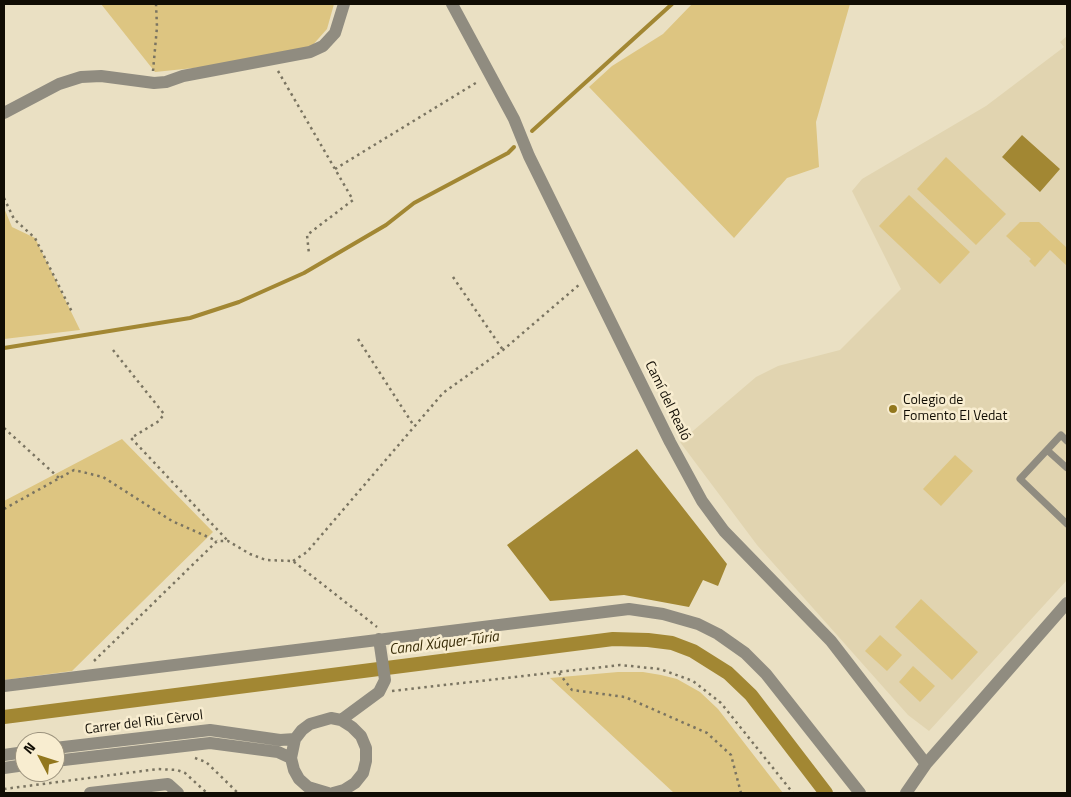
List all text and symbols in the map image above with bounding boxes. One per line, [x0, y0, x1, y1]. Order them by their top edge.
street label: Camí del Realó [640, 358, 694, 444]
place label: Colegio de Fomento El Vedat [903, 393, 1007, 426]
marker: Colegio de Fomento El Vedat [887, 403, 899, 415]
water label: Canal Xúquer-Túria [388, 628, 500, 660]
street label: Carrer del Riu Cèrvol [84, 707, 204, 739]
north arrow [15, 732, 65, 782]
text: N [18, 737, 40, 758]

